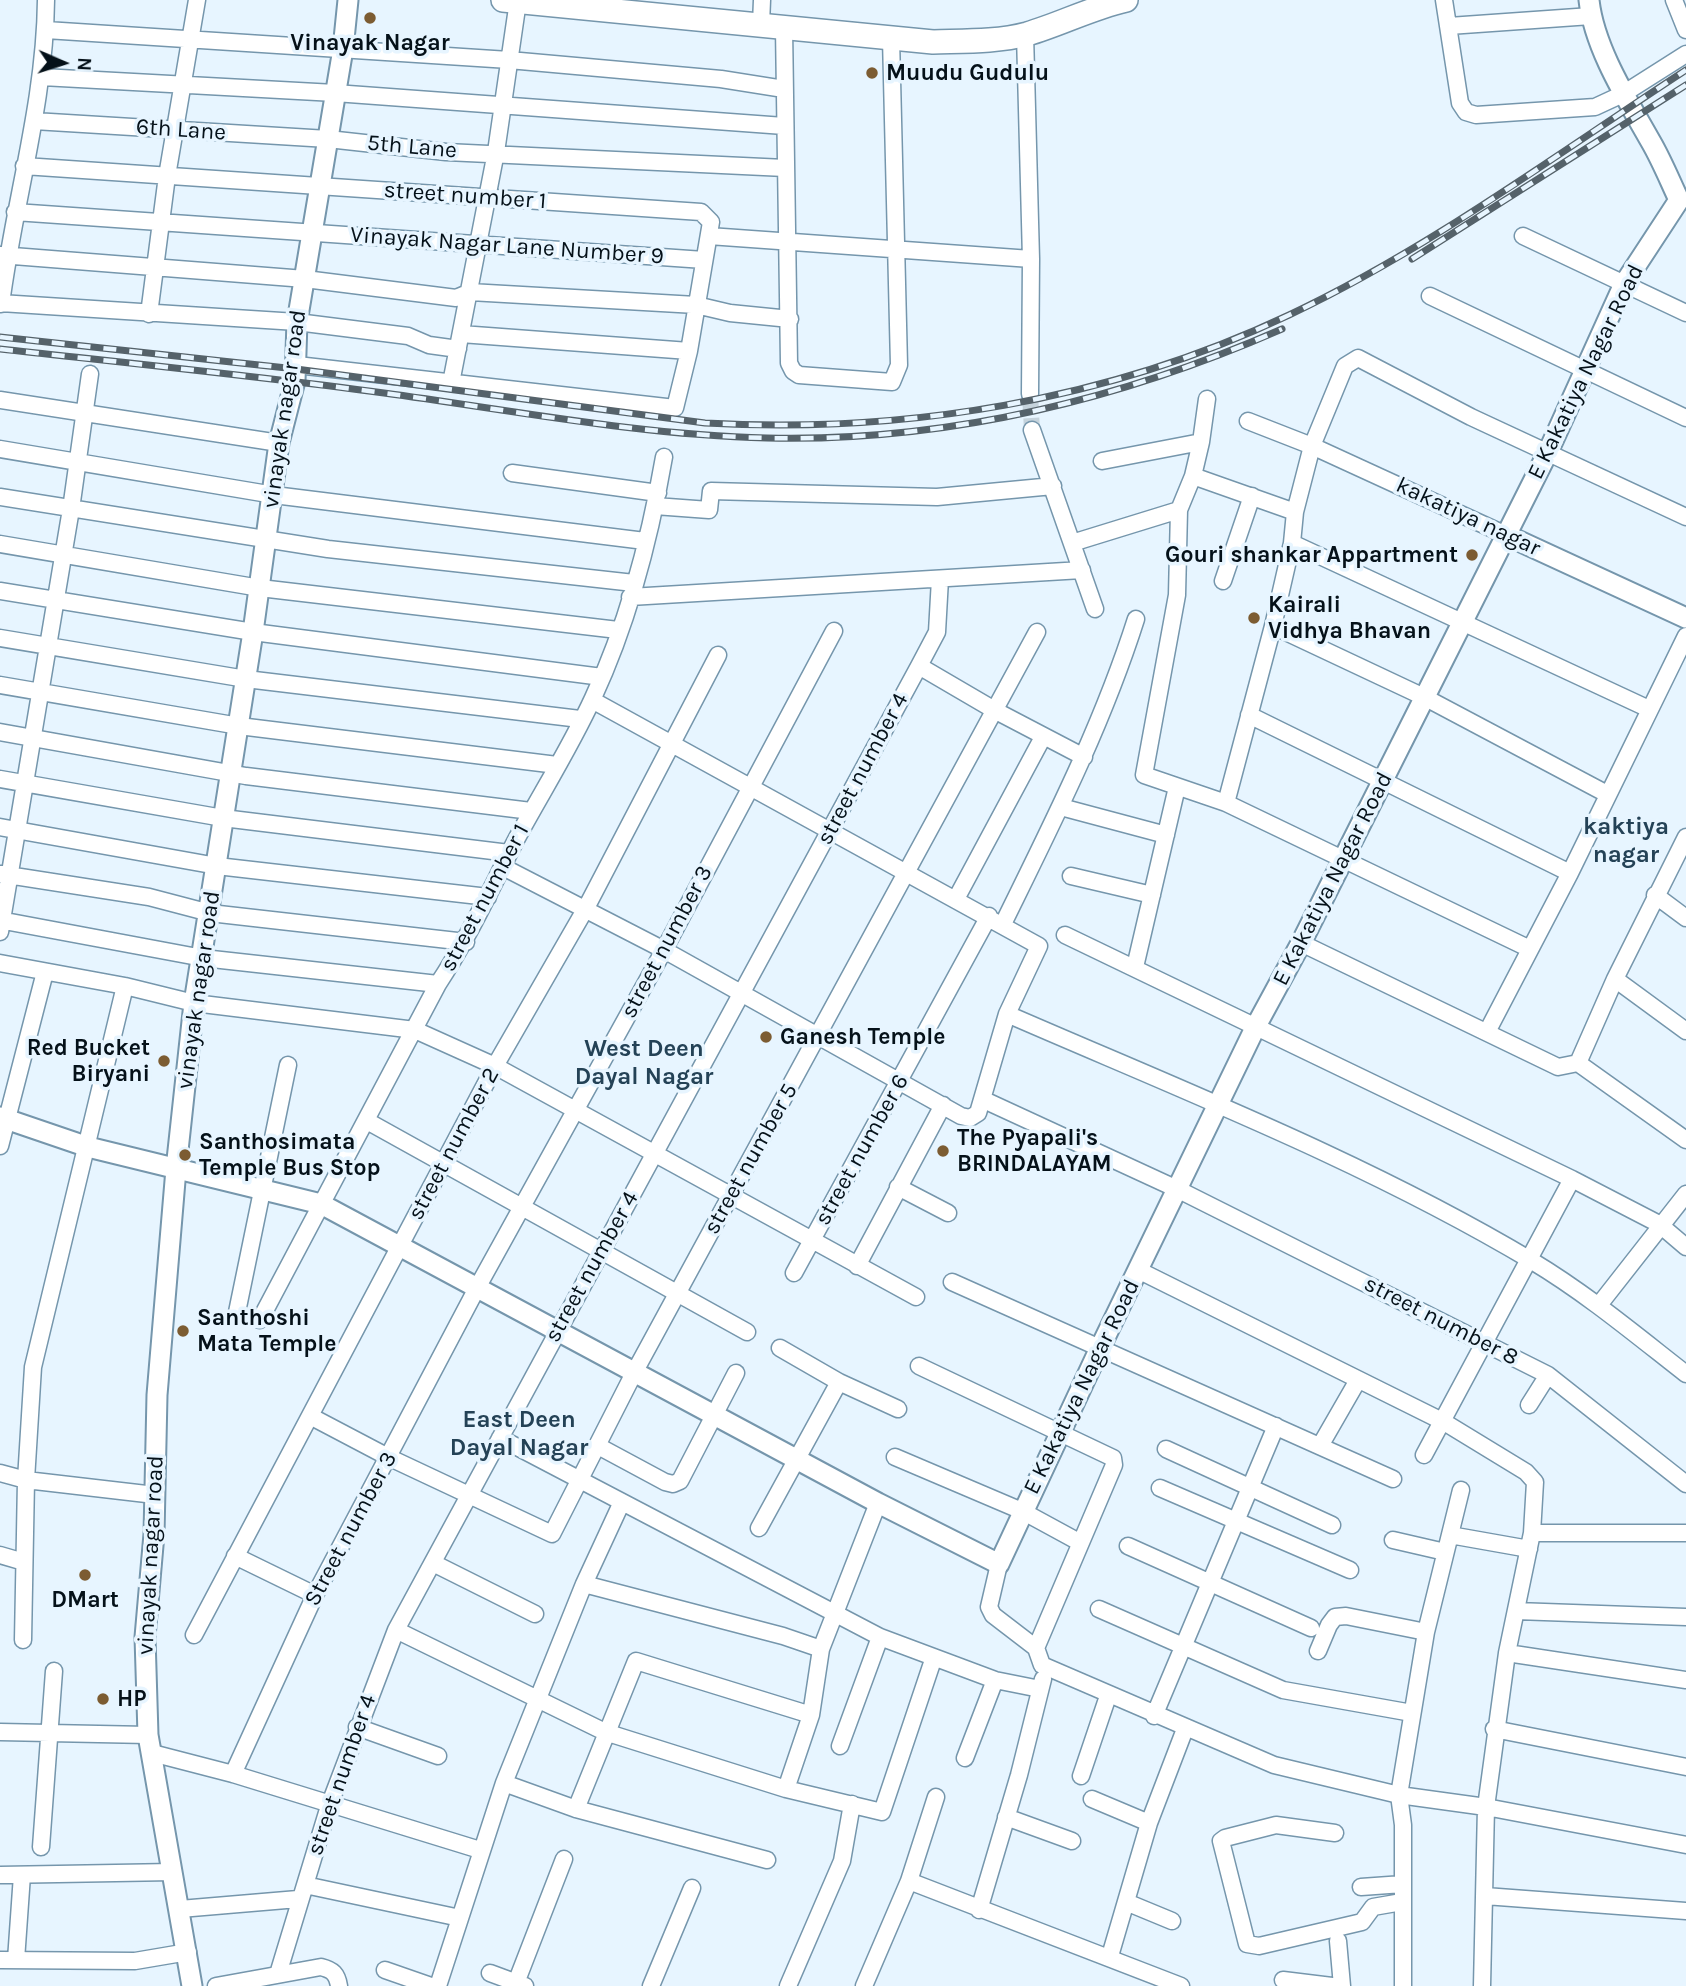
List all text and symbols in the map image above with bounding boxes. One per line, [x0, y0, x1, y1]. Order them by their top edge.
marker: Vinayak Nagar [362, 10, 378, 26]
north arrow [28, 28, 98, 98]
place label: Vinayak Nagar [290, 29, 450, 57]
text: N [73, 57, 95, 71]
place label: Muudu Gudulu [886, 59, 1049, 87]
marker: Muudu Gudulu [864, 65, 880, 81]
street label: 6th Lane [135, 113, 227, 147]
street label: 5th Lane [366, 129, 458, 165]
street label: street number 1 [383, 177, 547, 215]
street label: Vinayak Nagar Lane Number 9 [349, 221, 665, 271]
street label: E Kakatiya Nagar Road [1522, 260, 1650, 484]
street label: vinayak nagar road [257, 308, 313, 510]
street label: kakatiya nagar [1391, 472, 1545, 562]
place label: Gouri shankar Appartment [1165, 541, 1458, 569]
marker: Gouri shankar Appartment [1464, 547, 1480, 563]
place label: Kairali Vidhya Bhavan [1268, 591, 1431, 645]
marker: Kairali Vidhya Bhavan [1246, 610, 1262, 626]
street label: street number 4 [811, 688, 915, 850]
street label: E Kakatiya Nagar Road [1267, 768, 1399, 990]
district label: kaktiya nagar [1583, 813, 1669, 869]
street label: street number 1 [435, 820, 535, 976]
street label: street number 3 [615, 861, 719, 1023]
street label: vinayak nagar road [171, 889, 227, 1091]
place label: Ganesh Temple [780, 1023, 945, 1051]
marker: Ganesh Temple [758, 1029, 774, 1045]
place label: Red Bucket Biryani [27, 1034, 150, 1088]
district label: West Deen Dayal Nagar [575, 1035, 713, 1091]
marker: Red Bucket Biryani [156, 1053, 172, 1069]
street label: street number 2 [402, 1063, 506, 1225]
street label: street number 6 [809, 1070, 915, 1230]
street label: street number 5 [698, 1079, 804, 1239]
place label: The Pyapali's BRINDALAYAM [957, 1124, 1112, 1178]
place label: Santhosimata Temple Bus Stop [199, 1128, 380, 1182]
marker: The Pyapali's BRINDALAYAM [935, 1143, 951, 1159]
marker: Santhosimata Temple Bus Stop [177, 1147, 193, 1163]
street label: street number 4 [539, 1187, 645, 1347]
street label: street number 8 [1359, 1270, 1523, 1372]
street label: E Kakatiya Nagar Road [1018, 1275, 1146, 1499]
place label: Santhoshi Mata Temple [197, 1304, 336, 1358]
marker: Santhoshi Mata Temple [175, 1323, 191, 1339]
district label: East Deen Dayal Nagar [450, 1406, 588, 1462]
street label: Street number 3 [299, 1447, 403, 1611]
street label: vinayak nagar road [132, 1454, 170, 1656]
marker: DMart [77, 1567, 93, 1583]
place label: DMart [51, 1586, 119, 1614]
place label: HP [117, 1685, 147, 1713]
marker: HP [95, 1691, 111, 1707]
street label: street number 4 [302, 1691, 382, 1859]

